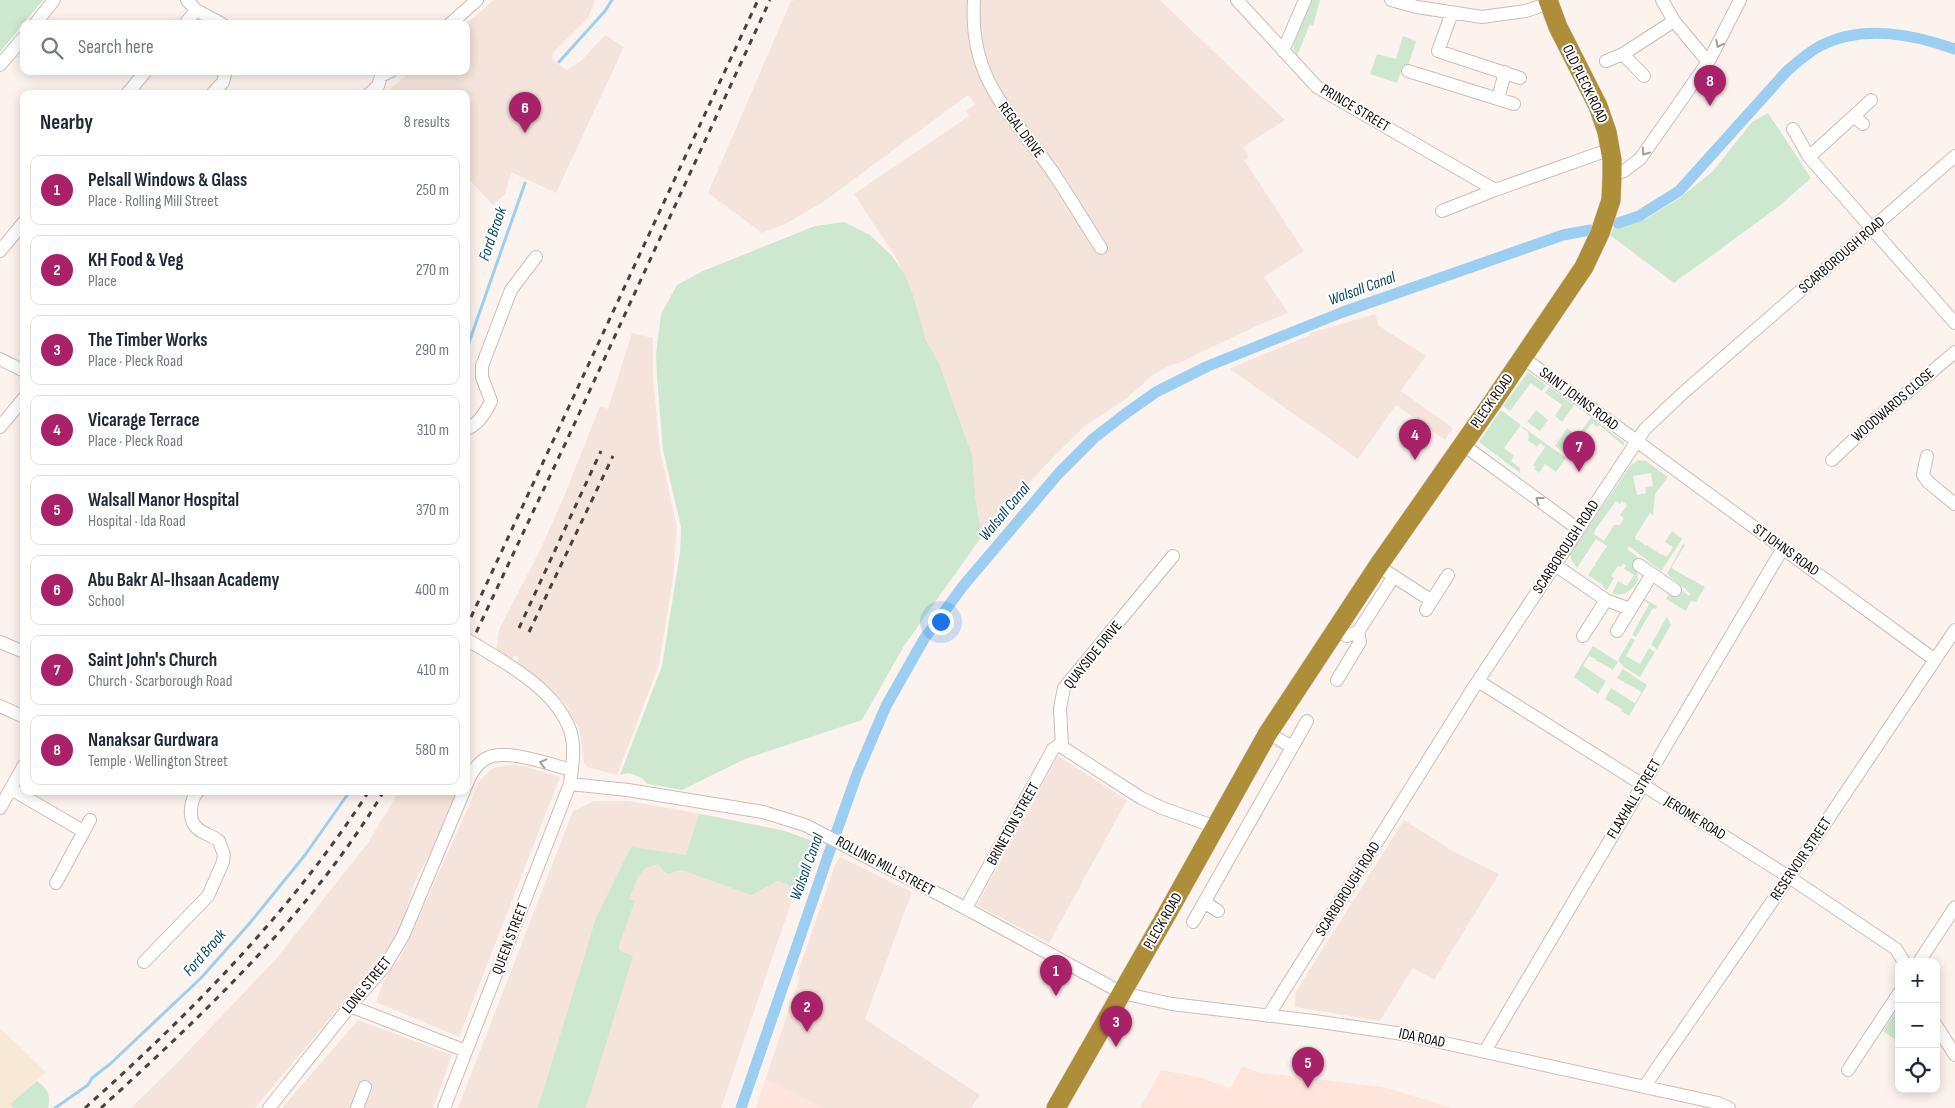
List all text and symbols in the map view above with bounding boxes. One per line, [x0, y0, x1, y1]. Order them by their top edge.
search box [20, 20, 470, 75]
icon: search [38, 34, 66, 62]
text: Search here [78, 36, 154, 59]
one-way arrow [1714, 39, 1725, 48]
street label: OLD PLECK ROAD [1558, 42, 1612, 126]
pin: 8 [1694, 65, 1726, 106]
street label: PRINCE STREET [1317, 80, 1393, 136]
pin: 6 [509, 92, 541, 133]
street label: REGAL DRIVE [994, 98, 1048, 162]
text: Nearby [40, 110, 93, 135]
text: 8 results [404, 113, 450, 132]
one-way arrow [1642, 146, 1651, 156]
text: Pelsall Windows & Glass [88, 169, 247, 192]
text: 1 [54, 181, 60, 200]
text: 250 m [416, 181, 449, 200]
text: Place · Rolling Mill Street [88, 192, 219, 211]
water label: Ford Brook [475, 204, 511, 263]
street label: SCARBOROUGH ROAD [1795, 212, 1889, 298]
text: KH Food & Veg [88, 249, 184, 272]
text: 2 [53, 261, 61, 280]
text: 270 m [416, 261, 449, 280]
water label: Walsall Canal [1326, 268, 1399, 310]
text: Place [88, 272, 117, 291]
text: The Timber Works [88, 329, 208, 352]
text: 3 [53, 341, 61, 360]
text: 290 m [415, 341, 449, 360]
text: Place · Pleck Road [88, 352, 183, 371]
street label: SAINT JOHNS ROAD [1536, 363, 1622, 435]
street label: WOODWARDS CLOSE [1848, 364, 1938, 446]
street label: PLECK ROAD [1466, 370, 1518, 432]
text: Vicarage Terrace [88, 409, 200, 432]
pin: 4 [1399, 419, 1431, 460]
text: 4 [53, 421, 61, 440]
text: 310 m [417, 421, 449, 440]
pin: 7 [1563, 431, 1595, 472]
text: Place · Pleck Road [88, 432, 183, 451]
water label: Walsall Canal [975, 478, 1035, 545]
text: Walsall Manor Hospital [88, 489, 239, 512]
street label: SCARBOROUGH ROAD [1529, 496, 1603, 598]
one-way arrow [1535, 497, 1545, 506]
text: 5 [53, 501, 61, 520]
text: 370 m [416, 501, 449, 520]
text: Hospital · Ida Road [88, 512, 186, 531]
street label: ST JOHNS ROAD [1749, 520, 1823, 580]
text: Abu Bakr Al-Ihsaan Academy [88, 569, 279, 592]
text: 6 [53, 581, 61, 600]
text: 400 m [415, 581, 449, 600]
text: School [88, 592, 124, 611]
your location [928, 609, 954, 635]
street label: QUAYSIDE DRIVE [1060, 617, 1126, 693]
text: Saint John's Church [88, 649, 217, 672]
text: 7 [54, 661, 60, 680]
text: 410 m [417, 661, 449, 680]
text: Church · Scarborough Road [88, 672, 232, 691]
text: Nanaksar Gurdwara [88, 729, 218, 752]
text: 8 [53, 741, 61, 760]
text: 580 m [416, 741, 449, 760]
text: Temple · Wellington Street [88, 752, 228, 771]
street label: FLAXHALL STREET [1603, 756, 1665, 842]
one-way arrow [538, 758, 547, 769]
street label: BRINETON STREET [983, 779, 1043, 869]
street label: JEROME ROAD [1660, 791, 1729, 844]
street label: RESERVOIR STREET [1766, 814, 1836, 904]
water label: Walsall Canal [786, 830, 828, 903]
street label: ROLLING MILL STREET [832, 832, 938, 900]
street label: SCARBOROUGH ROAD [1311, 838, 1385, 940]
street label: PLECK ROAD [1139, 889, 1187, 953]
street label: QUEEN STREET [488, 901, 532, 977]
water label: Ford Brook [180, 925, 231, 980]
street label: LONG STREET [338, 953, 396, 1017]
pin: 1 [1040, 955, 1072, 996]
map controls [1895, 958, 1940, 1093]
button: + [1895, 958, 1940, 1003]
pin: 2 [791, 991, 823, 1032]
button: − [1895, 1003, 1940, 1048]
pin: 3 [1100, 1006, 1132, 1047]
street label: IDA ROAD [1397, 1024, 1447, 1052]
pin: 5 [1292, 1047, 1324, 1088]
button: locate [1895, 1048, 1940, 1093]

